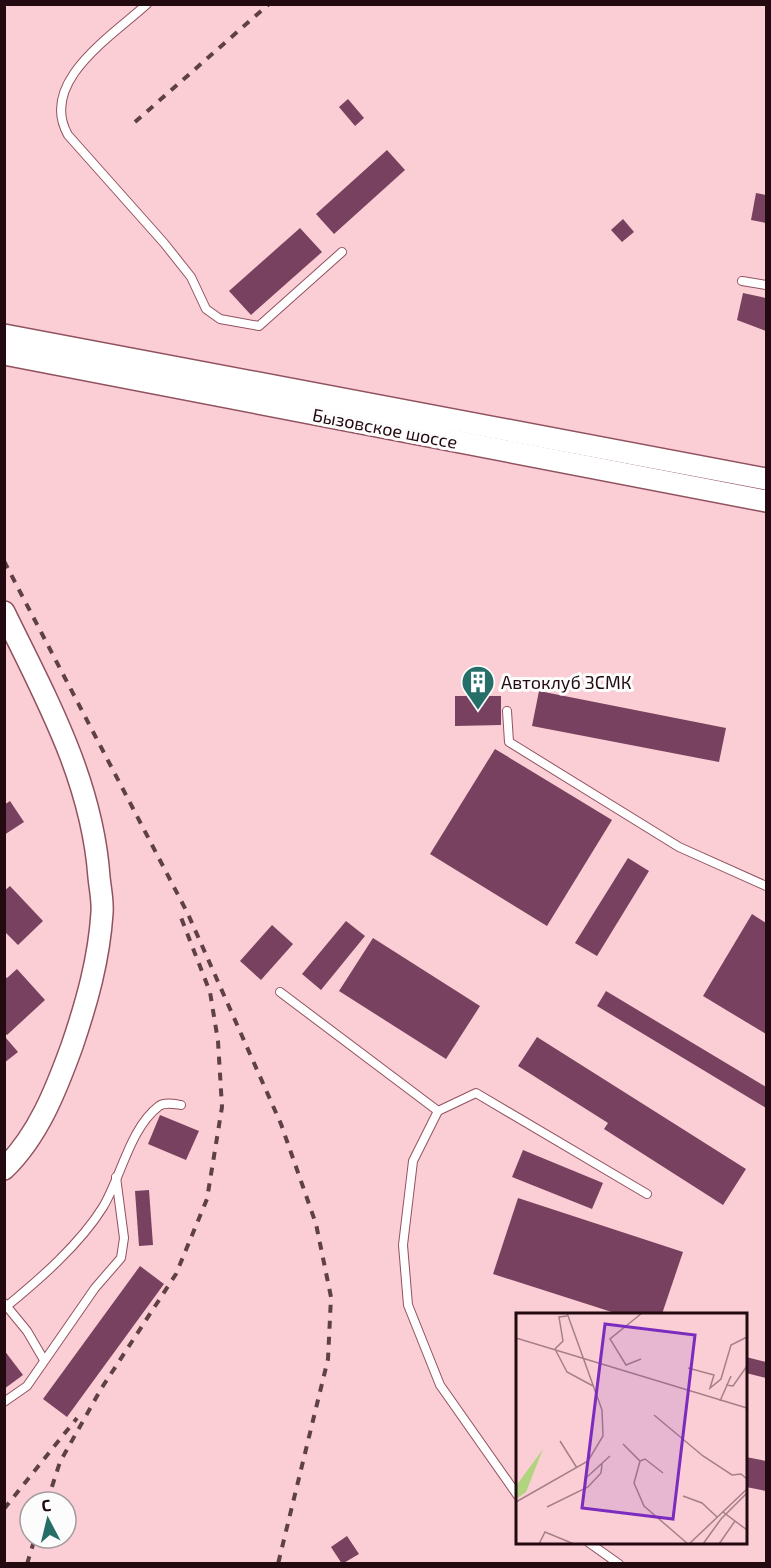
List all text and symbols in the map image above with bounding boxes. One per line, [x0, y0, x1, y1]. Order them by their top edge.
street label: Бызовское шоссе [311, 403, 459, 453]
building icon: Автоклуб ЗСМК [460, 664, 496, 711]
place label: Автоклуб ЗСМК [501, 671, 632, 693]
inset map [516, 1313, 747, 1544]
north arrow [18, 1490, 78, 1550]
text: С [40, 1495, 52, 1515]

